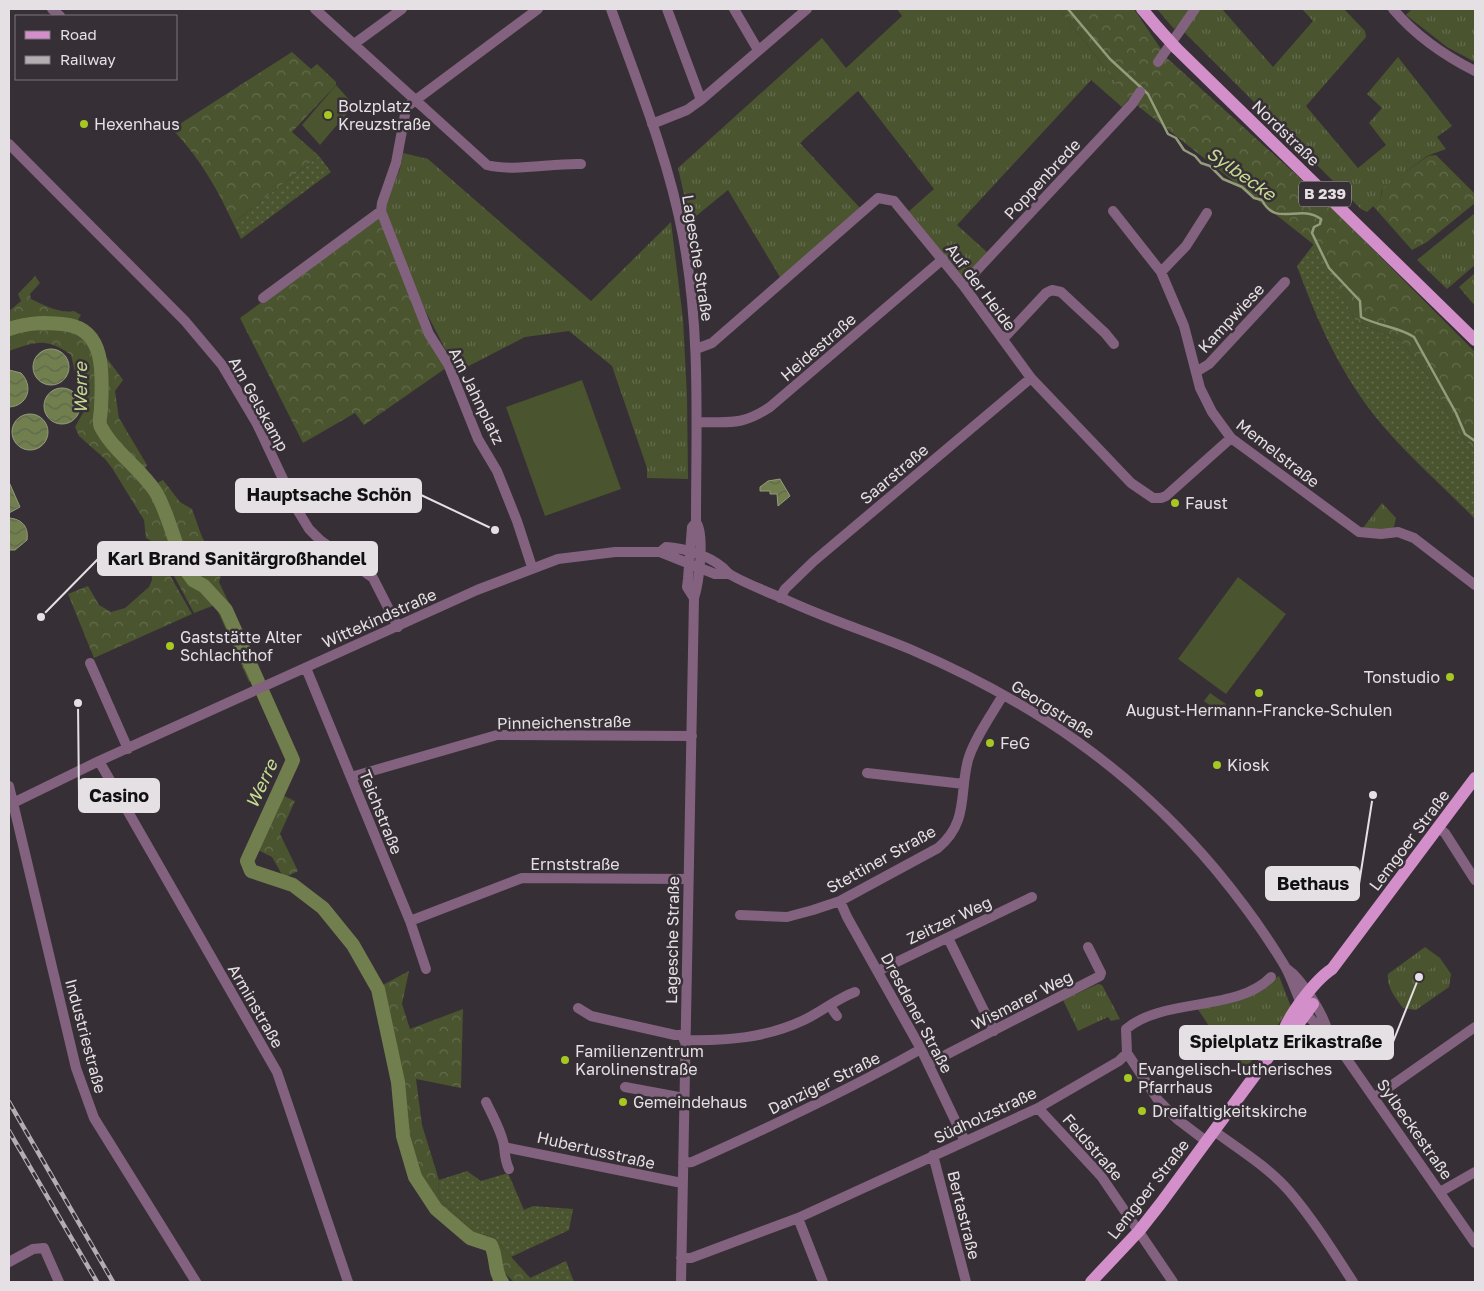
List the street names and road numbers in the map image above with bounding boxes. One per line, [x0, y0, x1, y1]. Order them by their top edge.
street label: Nordstraße [1248, 96, 1324, 170]
street label: Poppenbrede [1000, 134, 1084, 224]
road number: B 239 [1299, 182, 1351, 206]
street label: Lagesche Straße [678, 193, 718, 323]
street label: Auf der Heide [942, 239, 1020, 335]
street label: Kampwiese [1194, 279, 1268, 357]
street label: Heidestraße [776, 309, 860, 385]
street label: Am Jahnplatz [445, 344, 509, 448]
street label: Am Gelskamp [225, 353, 293, 455]
street label: Memelstraße [1232, 414, 1324, 492]
street label: Saarstraße [856, 440, 932, 508]
street label: Wittekindstraße [319, 584, 439, 652]
street label: Georgstraße [1008, 675, 1098, 743]
street label: Pinneichenstraße [497, 711, 631, 733]
street label: Teichstraße [355, 767, 407, 857]
street label: Lemgoer Straße [1364, 786, 1454, 894]
street label: Stettiner Straße [823, 821, 939, 897]
street label: Ernststraße [530, 854, 620, 874]
street label: Lagesche Straße [661, 876, 683, 1004]
street label: Zeitzer Weg [903, 892, 995, 948]
street label: Dresdener Straße [877, 949, 957, 1077]
street label: Arminstraße [224, 960, 288, 1052]
street label: Wismarer Weg [968, 966, 1076, 1034]
street label: Industriestraße [61, 977, 111, 1095]
street label: Danziger Straße [765, 1047, 883, 1119]
street label: Sylbeckestraße [1373, 1075, 1457, 1183]
street label: Südholzstraße [930, 1082, 1040, 1148]
street label: Feldstraße [1059, 1109, 1127, 1185]
street label: Hubertusstraße [535, 1127, 657, 1173]
street label: Lemgoer Straße [1103, 1135, 1193, 1243]
street label: Bertastraße [943, 1169, 985, 1261]

